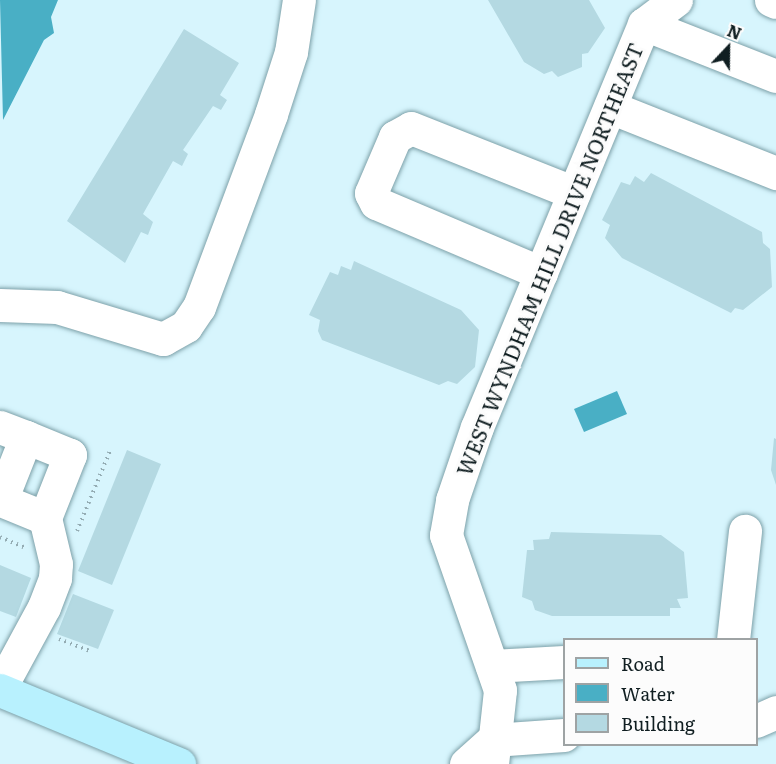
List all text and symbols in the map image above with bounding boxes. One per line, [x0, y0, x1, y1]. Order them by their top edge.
north arrow [698, 18, 758, 78]
text: N [724, 18, 745, 45]
street label: WEST WYNDHAM HILL DRIVE NORTHEAST [450, 39, 648, 479]
legend [563, 638, 758, 746]
text: Road [621, 650, 665, 677]
text: Water [621, 680, 674, 707]
text: Building [621, 710, 695, 737]

